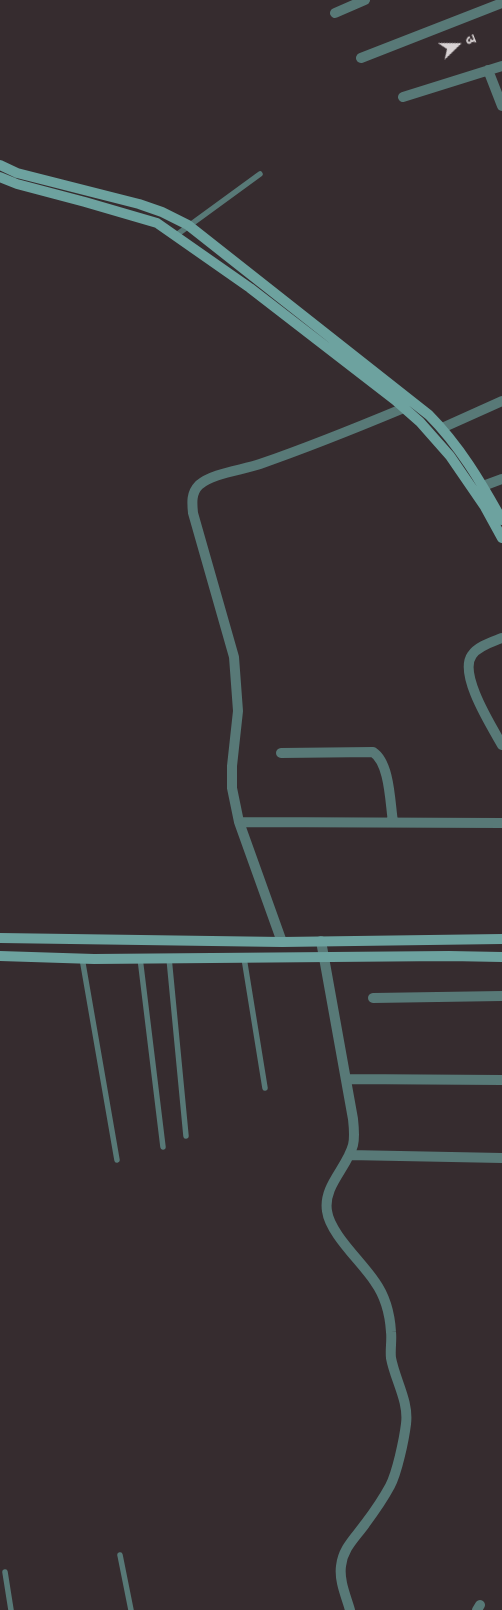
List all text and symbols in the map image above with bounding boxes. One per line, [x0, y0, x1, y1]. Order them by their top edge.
north arrow [432, 20, 482, 70]
text: उ [460, 31, 483, 47]

